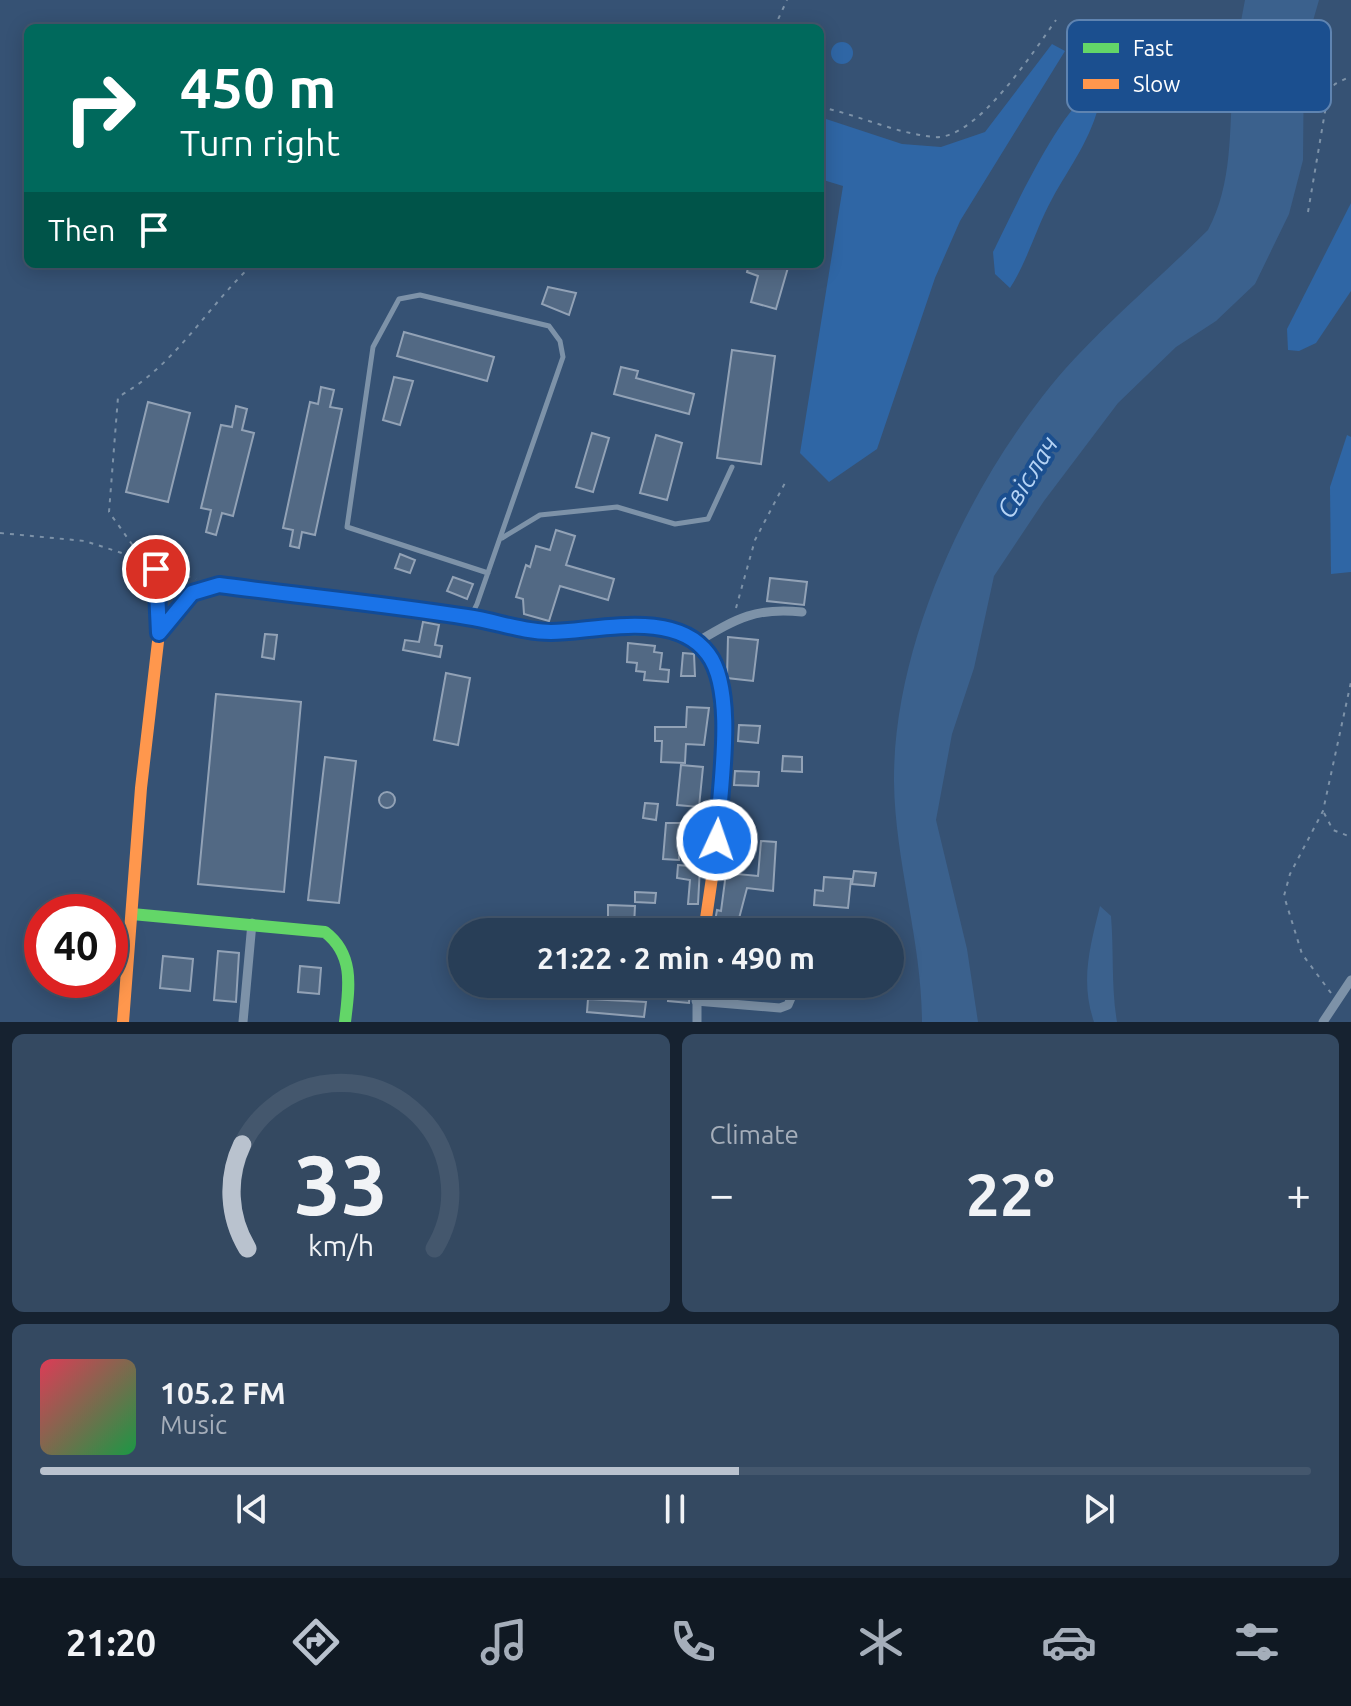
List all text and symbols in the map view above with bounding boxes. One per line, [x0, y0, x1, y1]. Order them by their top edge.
legend [1067, 20, 1331, 112]
text: Fast [1133, 35, 1174, 60]
icon: right [48, 56, 152, 160]
text: 450 m [180, 56, 336, 119]
text: Slow [1133, 71, 1180, 96]
text: Turn right [180, 122, 340, 163]
icon: arrive [132, 208, 176, 252]
text: Then [48, 213, 116, 247]
water label: Свіслач [991, 431, 1063, 523]
pin [122, 535, 190, 603]
icon: arrive [134, 547, 178, 591]
position arrow [675, 798, 759, 882]
speed limit sign: 40 [24, 894, 128, 998]
text: 21:22 · 2 min · 490 m [537, 941, 815, 975]
text: Climate [710, 1120, 799, 1149]
text: 33 [294, 1137, 388, 1231]
text: 22° [966, 1160, 1055, 1227]
text: − [710, 1169, 734, 1218]
text: + [1286, 1169, 1311, 1218]
text: km/h [308, 1229, 374, 1261]
text: 105.2 FM [160, 1376, 286, 1410]
text: Music [160, 1410, 227, 1439]
icon: previous [230, 1487, 274, 1531]
icon: pause [653, 1487, 697, 1531]
icon: next [1077, 1487, 1121, 1531]
icon: directions [288, 1614, 344, 1670]
icon: music [476, 1614, 532, 1670]
icon: phone [665, 1614, 721, 1670]
icon: climate [853, 1614, 909, 1670]
icon: car [1041, 1614, 1097, 1670]
icon: filters [1229, 1614, 1285, 1670]
text: 21:20 [66, 1622, 156, 1663]

